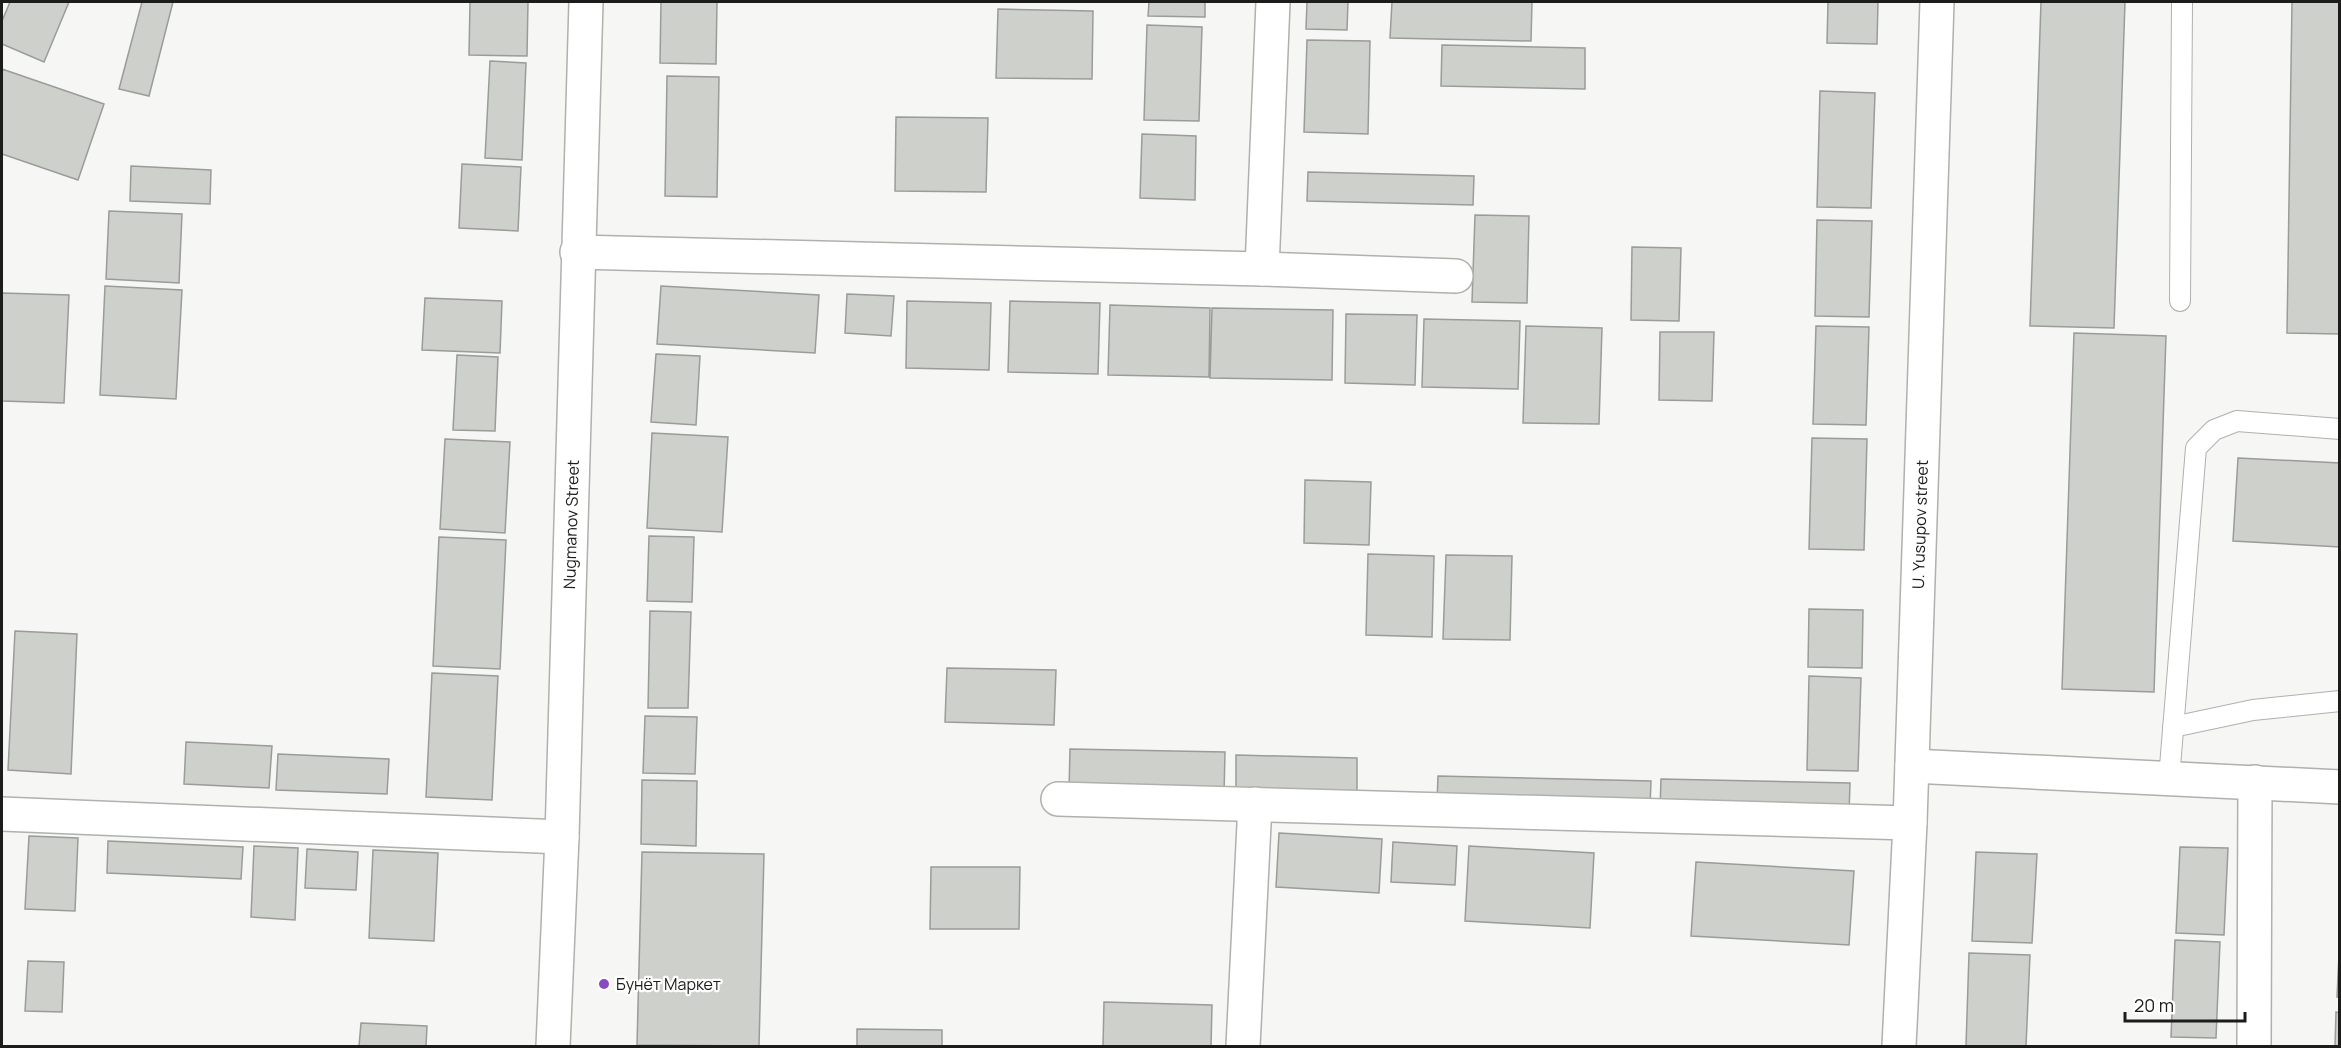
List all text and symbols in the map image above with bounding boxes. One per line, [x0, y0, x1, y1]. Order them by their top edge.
street label: Nugmanov Street [558, 459, 584, 589]
street label: U. Yusupov street [1907, 459, 1933, 589]
place label: Бунёт Маркет [616, 973, 721, 995]
marker: Бунёт Маркет [597, 977, 611, 991]
scale bar [2125, 985, 2245, 1023]
text: 20 m [2134, 993, 2174, 1017]

